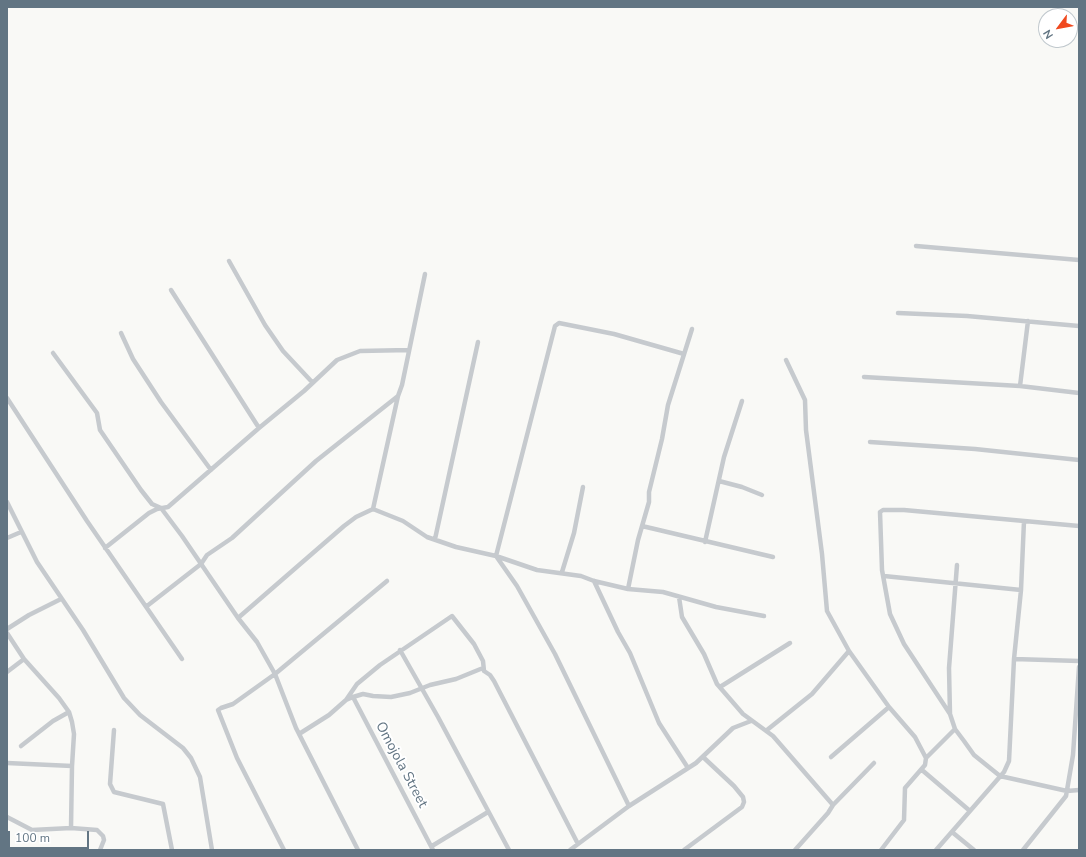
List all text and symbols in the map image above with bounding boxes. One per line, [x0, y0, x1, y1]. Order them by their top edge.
north arrow [1038, 8, 1078, 48]
text: N [1040, 27, 1057, 42]
street label: Omojola Street [371, 719, 431, 811]
scale bar [10, 823, 91, 849]
text: 100 m [15, 830, 50, 846]

